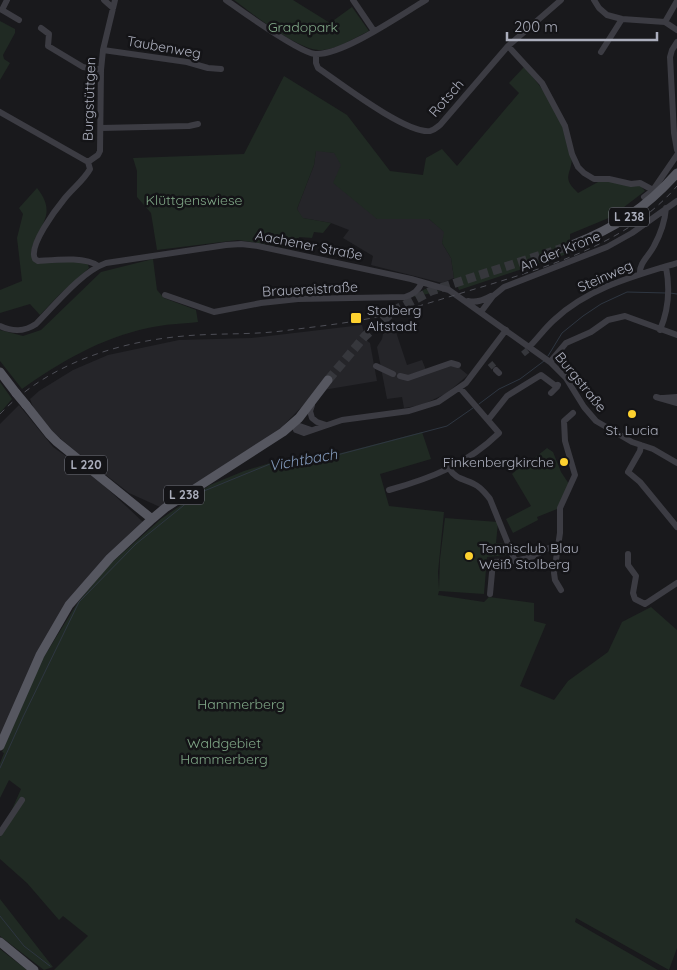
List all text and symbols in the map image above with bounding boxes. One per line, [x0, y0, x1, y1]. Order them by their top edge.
scale bar [507, 10, 657, 42]
text: 200 m [514, 17, 558, 36]
park label: Gradopark [268, 18, 338, 36]
street label: Taubenweg [126, 32, 202, 62]
street label: Burgstüttgen [79, 57, 99, 141]
street label: Rotsch [425, 75, 467, 121]
park label: Klüttgenswiese [146, 191, 243, 209]
road number: L 238 [609, 208, 649, 226]
street label: Aachener Straße [254, 226, 364, 264]
street label: An der Krone [517, 227, 603, 275]
street label: Steinweg [575, 256, 635, 296]
street label: Brauereistraße [262, 277, 358, 300]
place label: Stolberg Altstadt [367, 301, 422, 335]
marker: Stolberg Altstadt [349, 311, 363, 325]
street label: Burgstraße [551, 348, 611, 416]
marker: St. Lucia [626, 408, 638, 420]
place label: St. Lucia [605, 421, 659, 439]
water label: Vichtbach [267, 444, 339, 475]
place label: Finkenbergkirche [443, 453, 554, 471]
road number: L 220 [65, 456, 107, 474]
marker: Finkenbergkirche [558, 456, 570, 468]
road number: L 238 [164, 486, 204, 504]
place label: Tennisclub Blau Weiß Stolberg [479, 539, 579, 573]
marker: Tennisclub Blau Weiß Stolberg [463, 550, 475, 562]
park label: Hammerberg [197, 695, 285, 713]
park label: Waldgebiet Hammerberg [180, 734, 268, 768]

